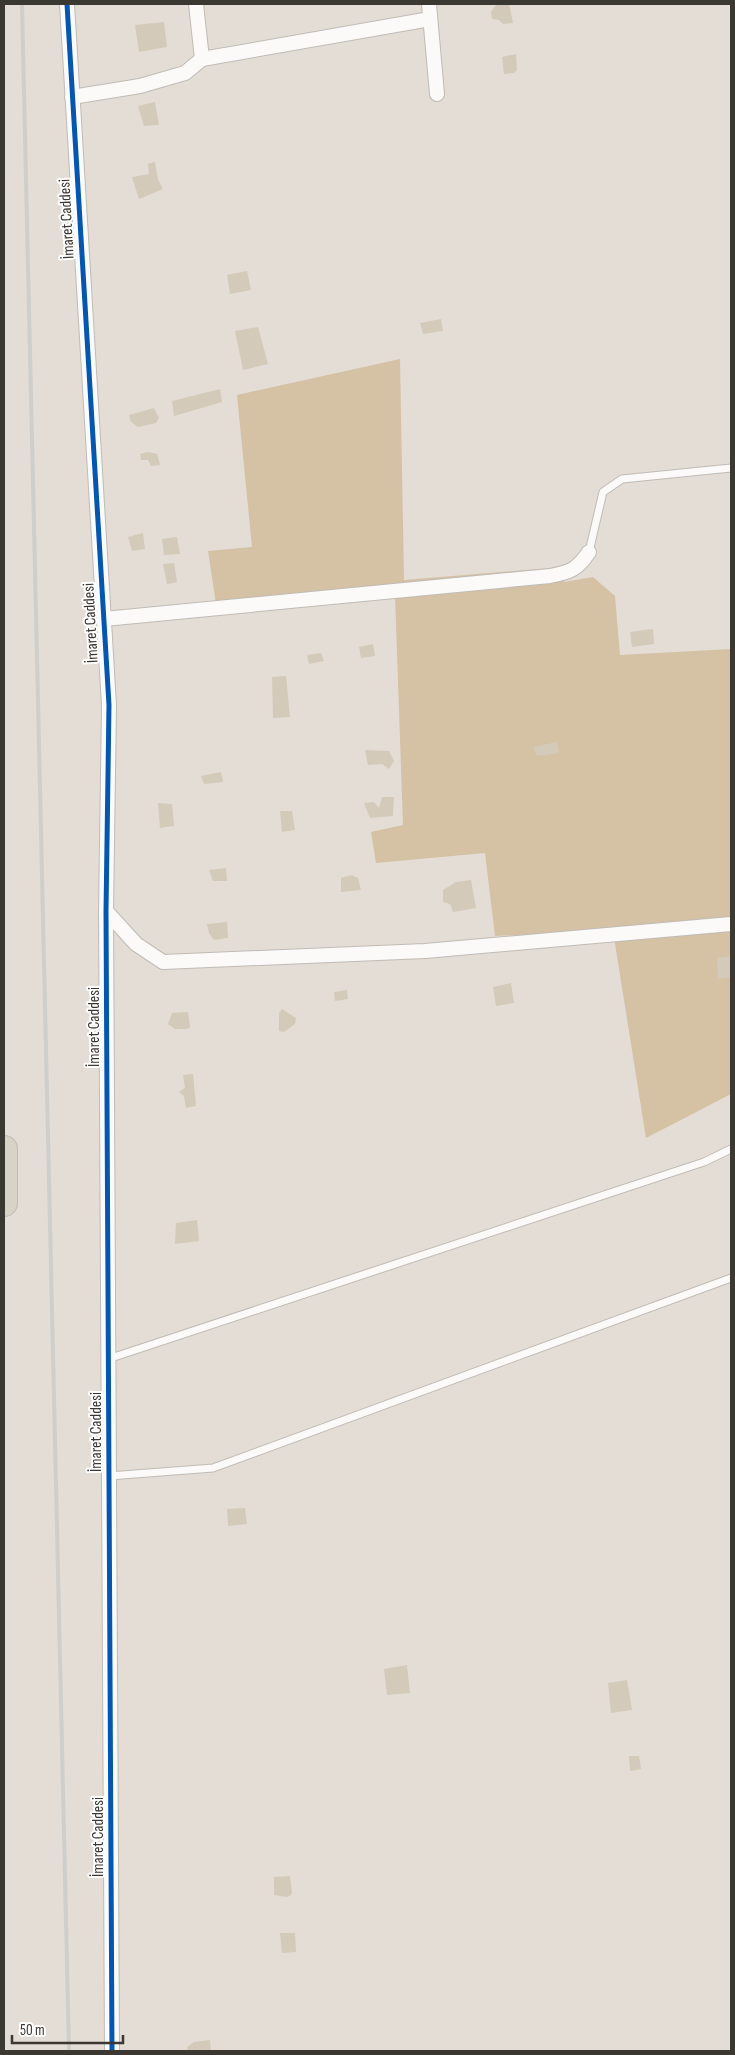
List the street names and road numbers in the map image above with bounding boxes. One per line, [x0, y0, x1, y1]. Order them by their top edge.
street label: İmaret Caddesi [55, 179, 79, 259]
street label: İmaret Caddesi [79, 583, 103, 663]
street label: İmaret Caddesi [85, 987, 104, 1067]
street label: İmaret Caddesi [87, 1392, 106, 1472]
street label: İmaret Caddesi [89, 1797, 108, 1877]

